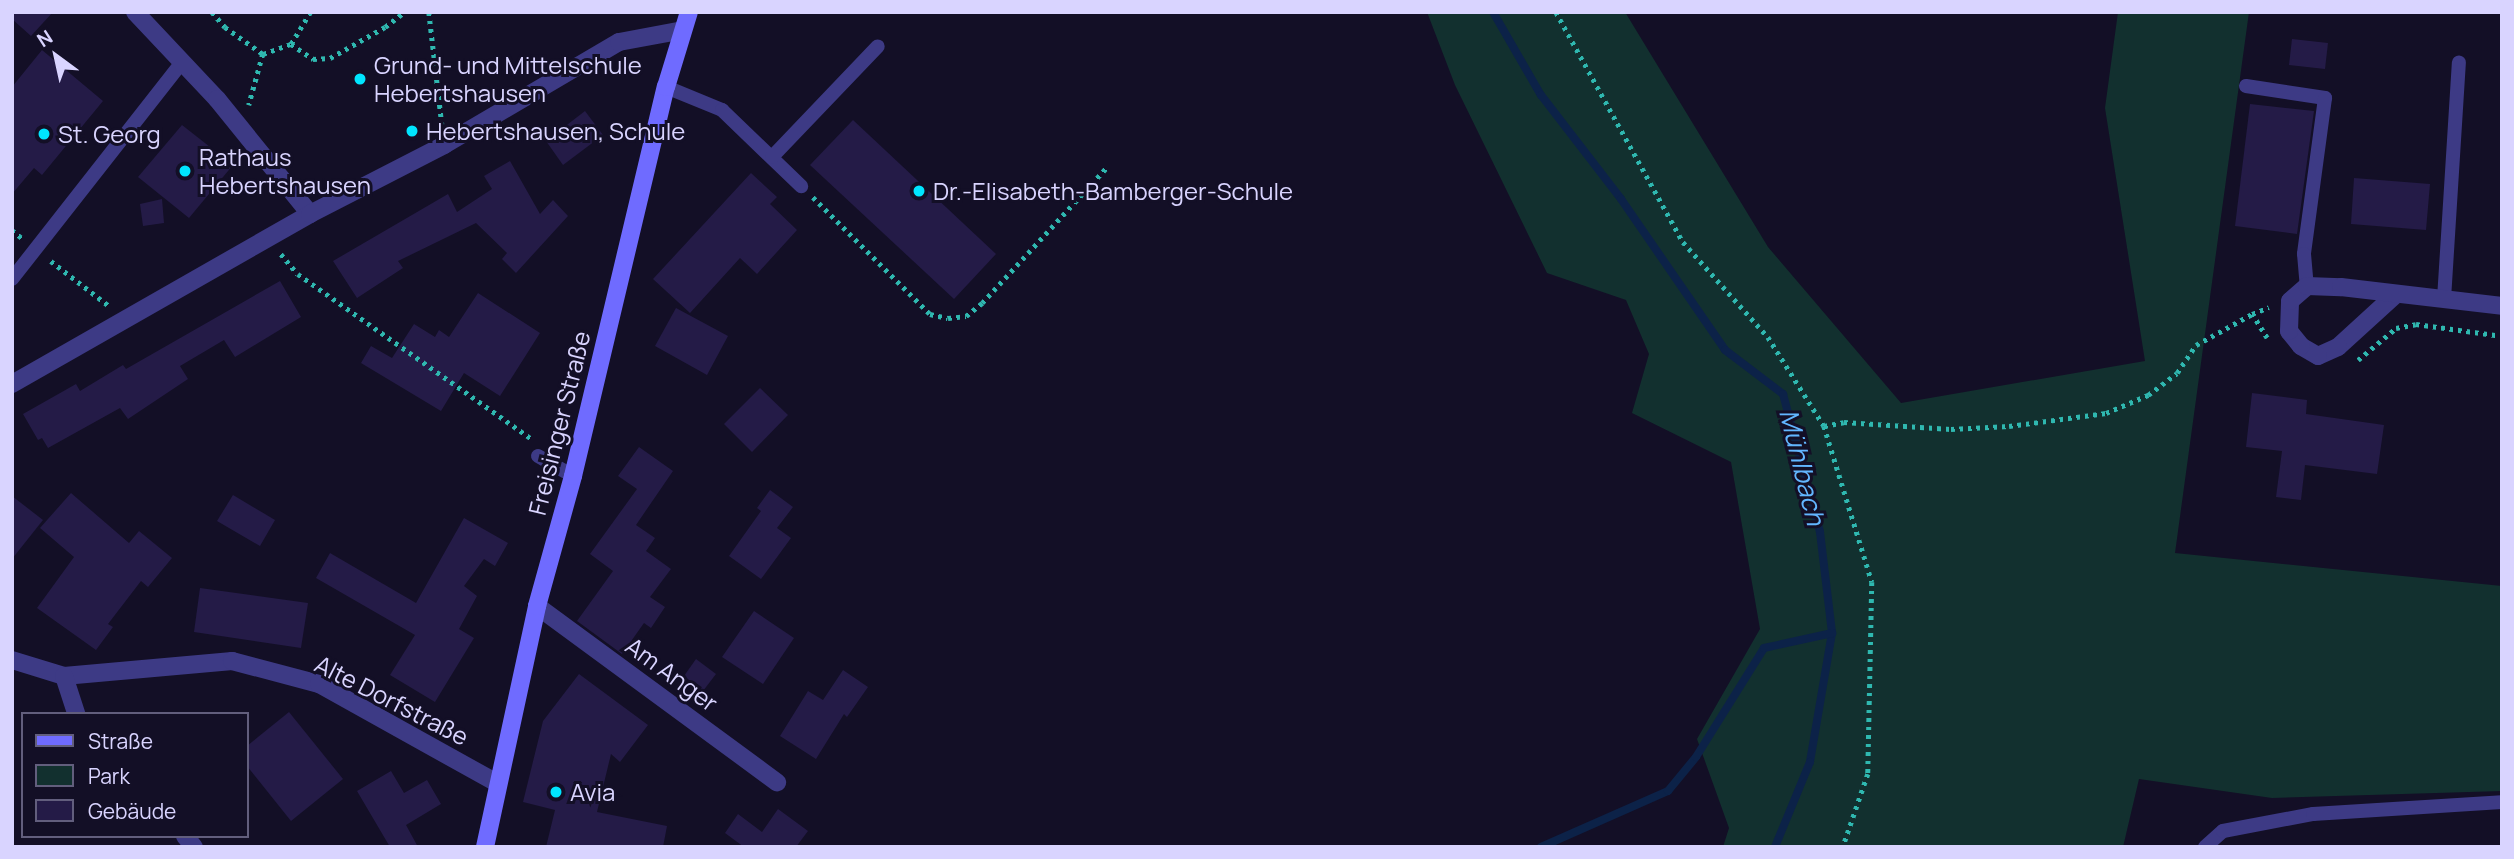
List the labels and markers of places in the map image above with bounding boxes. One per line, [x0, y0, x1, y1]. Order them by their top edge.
place label: Grund- und Mittelschule Hebertshausen [374, 51, 642, 107]
marker: Grund- und Mittelschule Hebertshausen [352, 71, 368, 87]
place label: Hebertshausen, Schule [426, 117, 685, 145]
place label: St. Georg [58, 120, 161, 148]
marker: Hebertshausen, Schule [404, 123, 420, 139]
marker: St. Georg [36, 126, 52, 142]
place label: Rathaus Hebertshausen [199, 143, 371, 199]
marker: Rathaus Hebertshausen [177, 163, 193, 179]
place label: Dr.-Elisabeth-Bamberger-Schule [933, 177, 1293, 205]
marker: Dr.-Elisabeth-Bamberger-Schule [911, 183, 927, 199]
place label: Avia [570, 778, 615, 806]
marker: Avia [548, 784, 564, 800]

